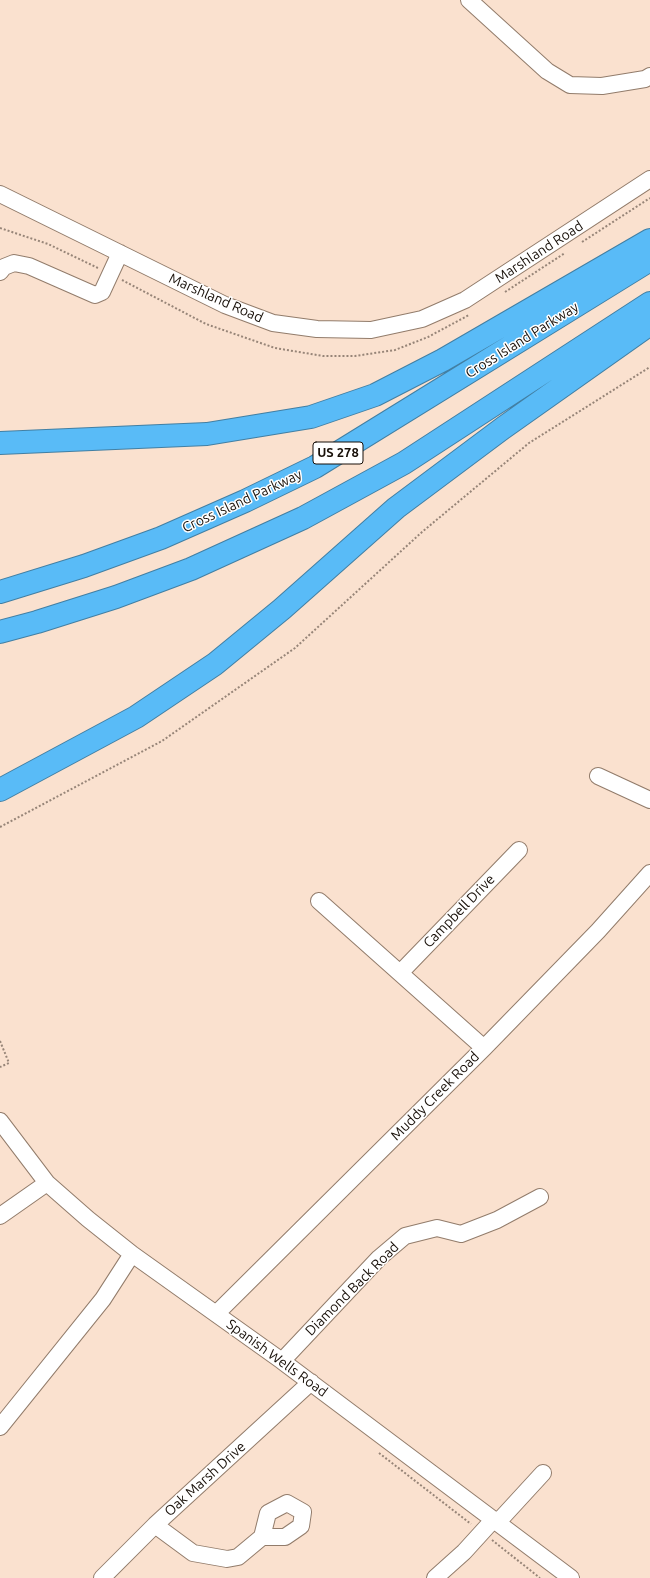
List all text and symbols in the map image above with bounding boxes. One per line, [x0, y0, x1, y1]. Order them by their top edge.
street label: Marshland Road [492, 217, 586, 287]
street label: Marshland Road [166, 270, 266, 326]
street label: Cross Island Parkway [462, 298, 582, 382]
road number: US 278 [313, 442, 363, 464]
street label: Cross Island Parkway [180, 466, 304, 536]
street label: Campbell Drive [420, 871, 498, 951]
street label: Muddy Creek Road [387, 1048, 483, 1144]
street label: Diamond Back Road [302, 1239, 402, 1339]
street label: Spanish Wells Road [223, 1316, 331, 1400]
street label: Oak Marsh Drive [161, 1438, 249, 1520]

